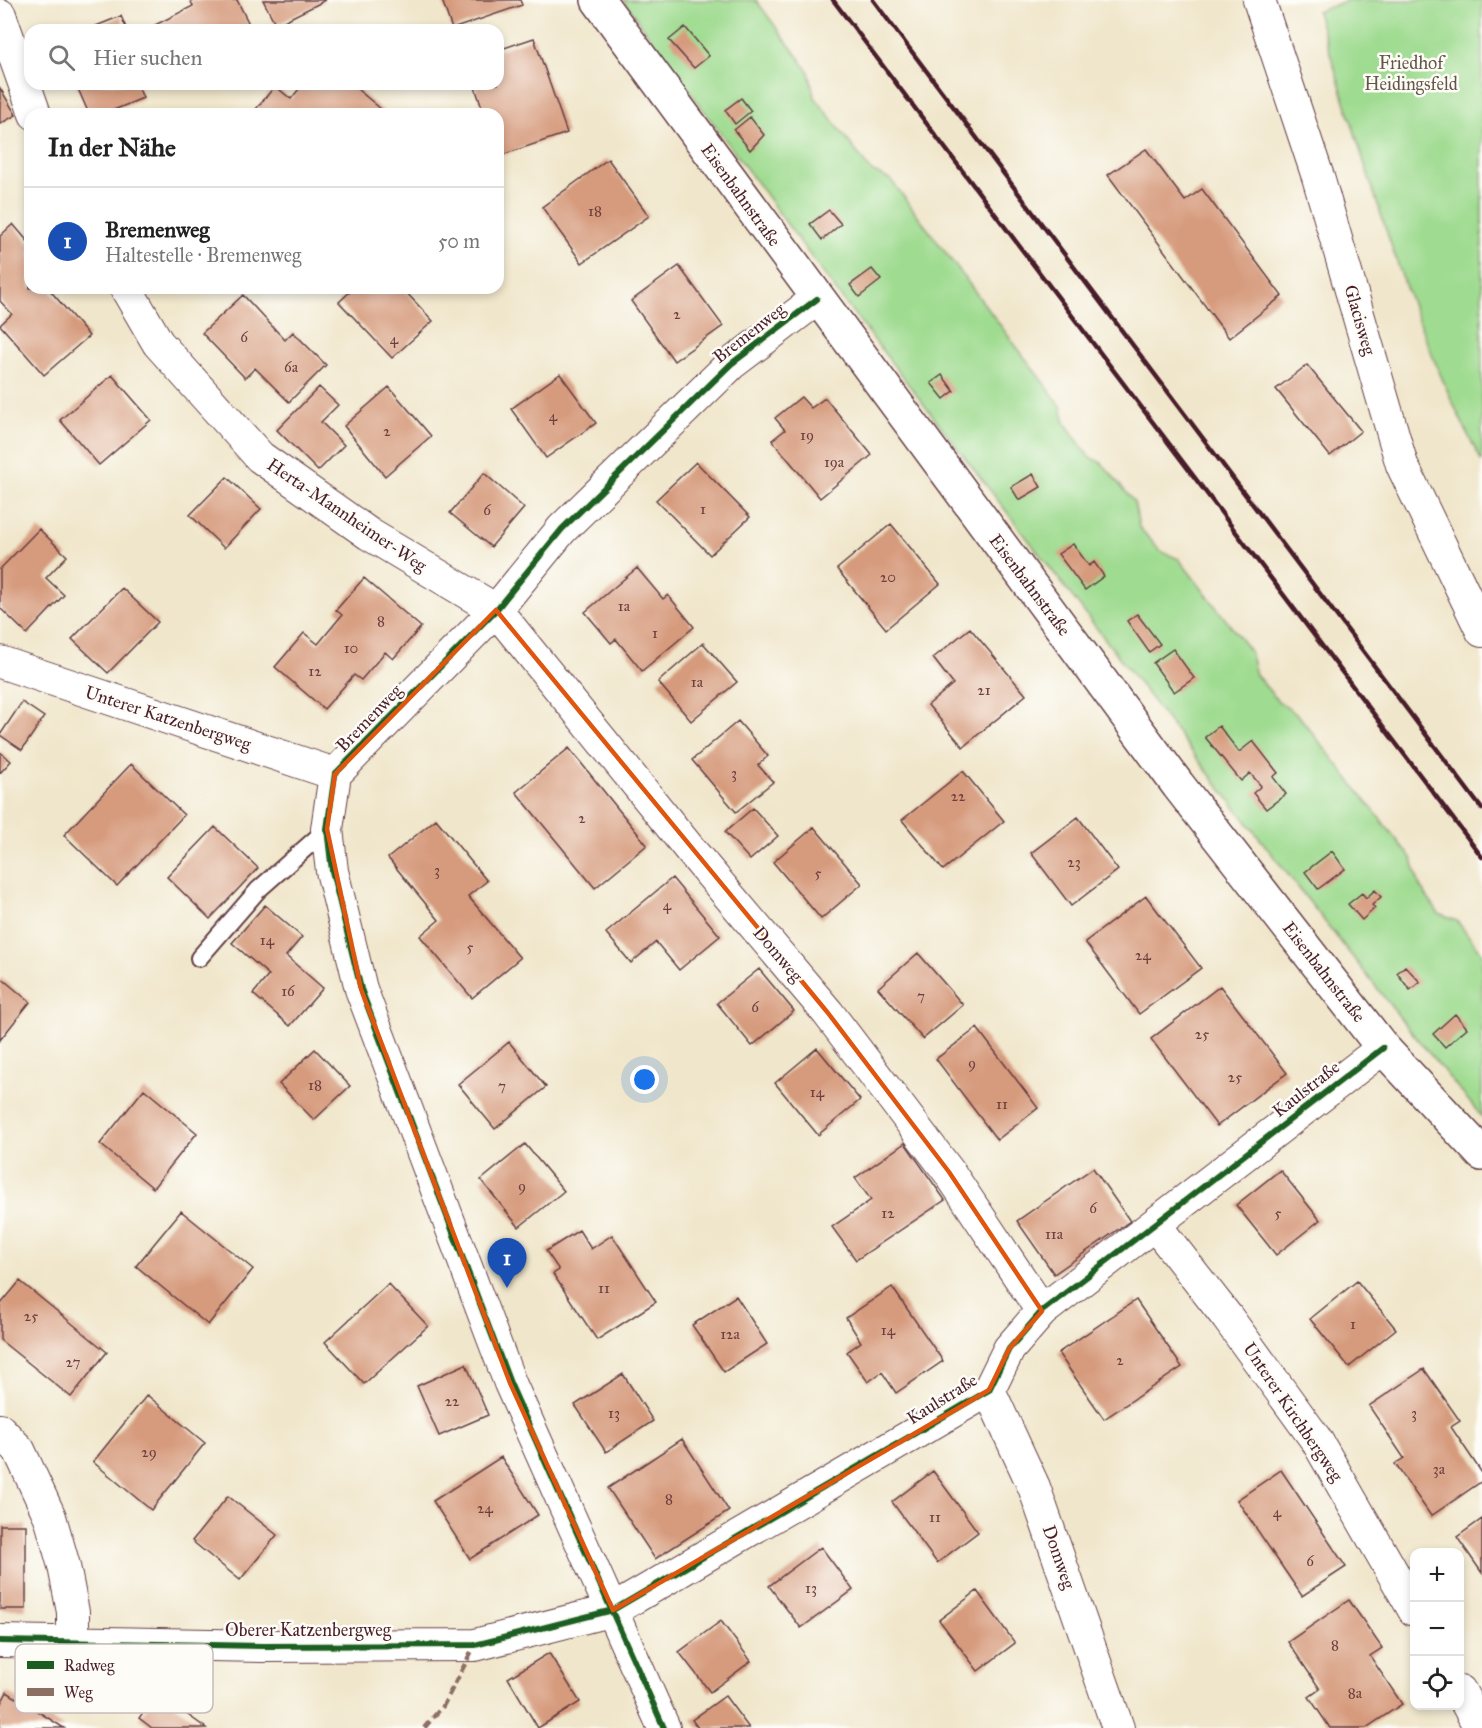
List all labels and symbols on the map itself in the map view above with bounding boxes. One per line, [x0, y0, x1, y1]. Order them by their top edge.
park label: Friedhof Heidingsfeld [1364, 52, 1458, 96]
street label: Eisenbahnstraße [696, 139, 786, 251]
house number: 18 [588, 202, 602, 220]
street label: Glacisweg [1339, 282, 1381, 359]
street label: Bremenweg [708, 298, 791, 369]
house number: 2 [673, 305, 681, 323]
house number: 6 [240, 328, 249, 346]
house number: 4 [390, 330, 399, 348]
house number: 6a [284, 358, 299, 376]
house number: 4 [549, 407, 558, 425]
house number: 2 [383, 422, 391, 440]
house number: 19 [800, 426, 814, 444]
street label: Herta-Mannheimer-Weg [262, 453, 432, 578]
house number: 19a [824, 453, 845, 471]
house number: 1 [700, 500, 706, 518]
house number: 6 [483, 501, 492, 519]
street label: Eisenbahnstraße [985, 530, 1075, 640]
house number: 20 [880, 568, 896, 586]
house number: 1a [618, 597, 631, 615]
house number: 8 [377, 612, 385, 630]
house number: 1 [652, 624, 658, 642]
house number: 10 [344, 639, 358, 657]
house number: 12 [308, 662, 322, 680]
house number: 1a [691, 673, 704, 691]
street label: Bremenweg [331, 679, 408, 757]
street label: Unterer Katzenbergweg [82, 681, 254, 756]
house number: 21 [977, 681, 991, 699]
house number: 3 [731, 764, 737, 782]
house number: 22 [951, 787, 966, 805]
house number: 2 [578, 809, 586, 827]
house number: 23 [1067, 853, 1081, 871]
house number: 3 [434, 861, 440, 879]
house number: 5 [815, 864, 822, 882]
house number: 4 [663, 896, 672, 914]
street label: Eisenbahnstraße [1278, 917, 1370, 1027]
street label: Domweg [748, 922, 808, 987]
house number: 14 [260, 931, 275, 949]
house number: 5 [467, 938, 474, 956]
house number: 24 [1135, 946, 1152, 964]
house number: 16 [281, 982, 296, 1000]
house number: 7 [917, 987, 925, 1005]
house number: 6 [751, 998, 760, 1016]
house number: 25 [1195, 1025, 1209, 1043]
house number: 9 [968, 1054, 976, 1072]
street label: Kaulstraße [1268, 1056, 1344, 1122]
your location [630, 1065, 659, 1094]
house number: 25 [1228, 1068, 1242, 1086]
house number: 18 [308, 1076, 322, 1094]
house number: 7 [498, 1077, 506, 1095]
house number: 14 [810, 1083, 825, 1101]
house number: 11 [996, 1095, 1008, 1113]
house number: 9 [518, 1177, 526, 1195]
house number: 6 [1089, 1199, 1098, 1217]
house number: 12 [881, 1204, 895, 1222]
house number: 5 [1275, 1204, 1282, 1222]
house number: 11a [1045, 1225, 1064, 1243]
pin: 1 [488, 1238, 526, 1288]
house number: 11 [598, 1279, 610, 1297]
house number: 25 [24, 1307, 38, 1325]
house number: 1 [1350, 1315, 1356, 1333]
house number: 14 [881, 1321, 896, 1339]
house number: 12a [720, 1325, 740, 1343]
street label: Unterer Kirchbergweg [1237, 1338, 1348, 1487]
house number: 2 [1116, 1351, 1124, 1369]
house number: 27 [66, 1353, 81, 1371]
street label: Kaulstraße [903, 1369, 981, 1429]
house number: 22 [445, 1392, 460, 1410]
house number: 13 [608, 1404, 620, 1422]
house number: 3 [1411, 1404, 1417, 1422]
house number: 29 [141, 1443, 157, 1461]
house number: 3a [1433, 1460, 1446, 1478]
house number: 8 [665, 1490, 673, 1508]
house number: 24 [477, 1499, 494, 1517]
house number: 4 [1273, 1503, 1282, 1521]
house number: 11 [929, 1508, 941, 1526]
street label: Domweg [1037, 1522, 1080, 1593]
house number: 6 [1306, 1552, 1315, 1570]
house number: 13 [805, 1579, 817, 1597]
street label: Oberer Katzenbergweg [225, 1619, 392, 1642]
house number: 8 [1331, 1636, 1339, 1654]
legend [15, 1644, 213, 1713]
text: Radweg [64, 1656, 115, 1676]
text: Weg [64, 1683, 93, 1703]
house number: 8a [1348, 1684, 1363, 1702]

